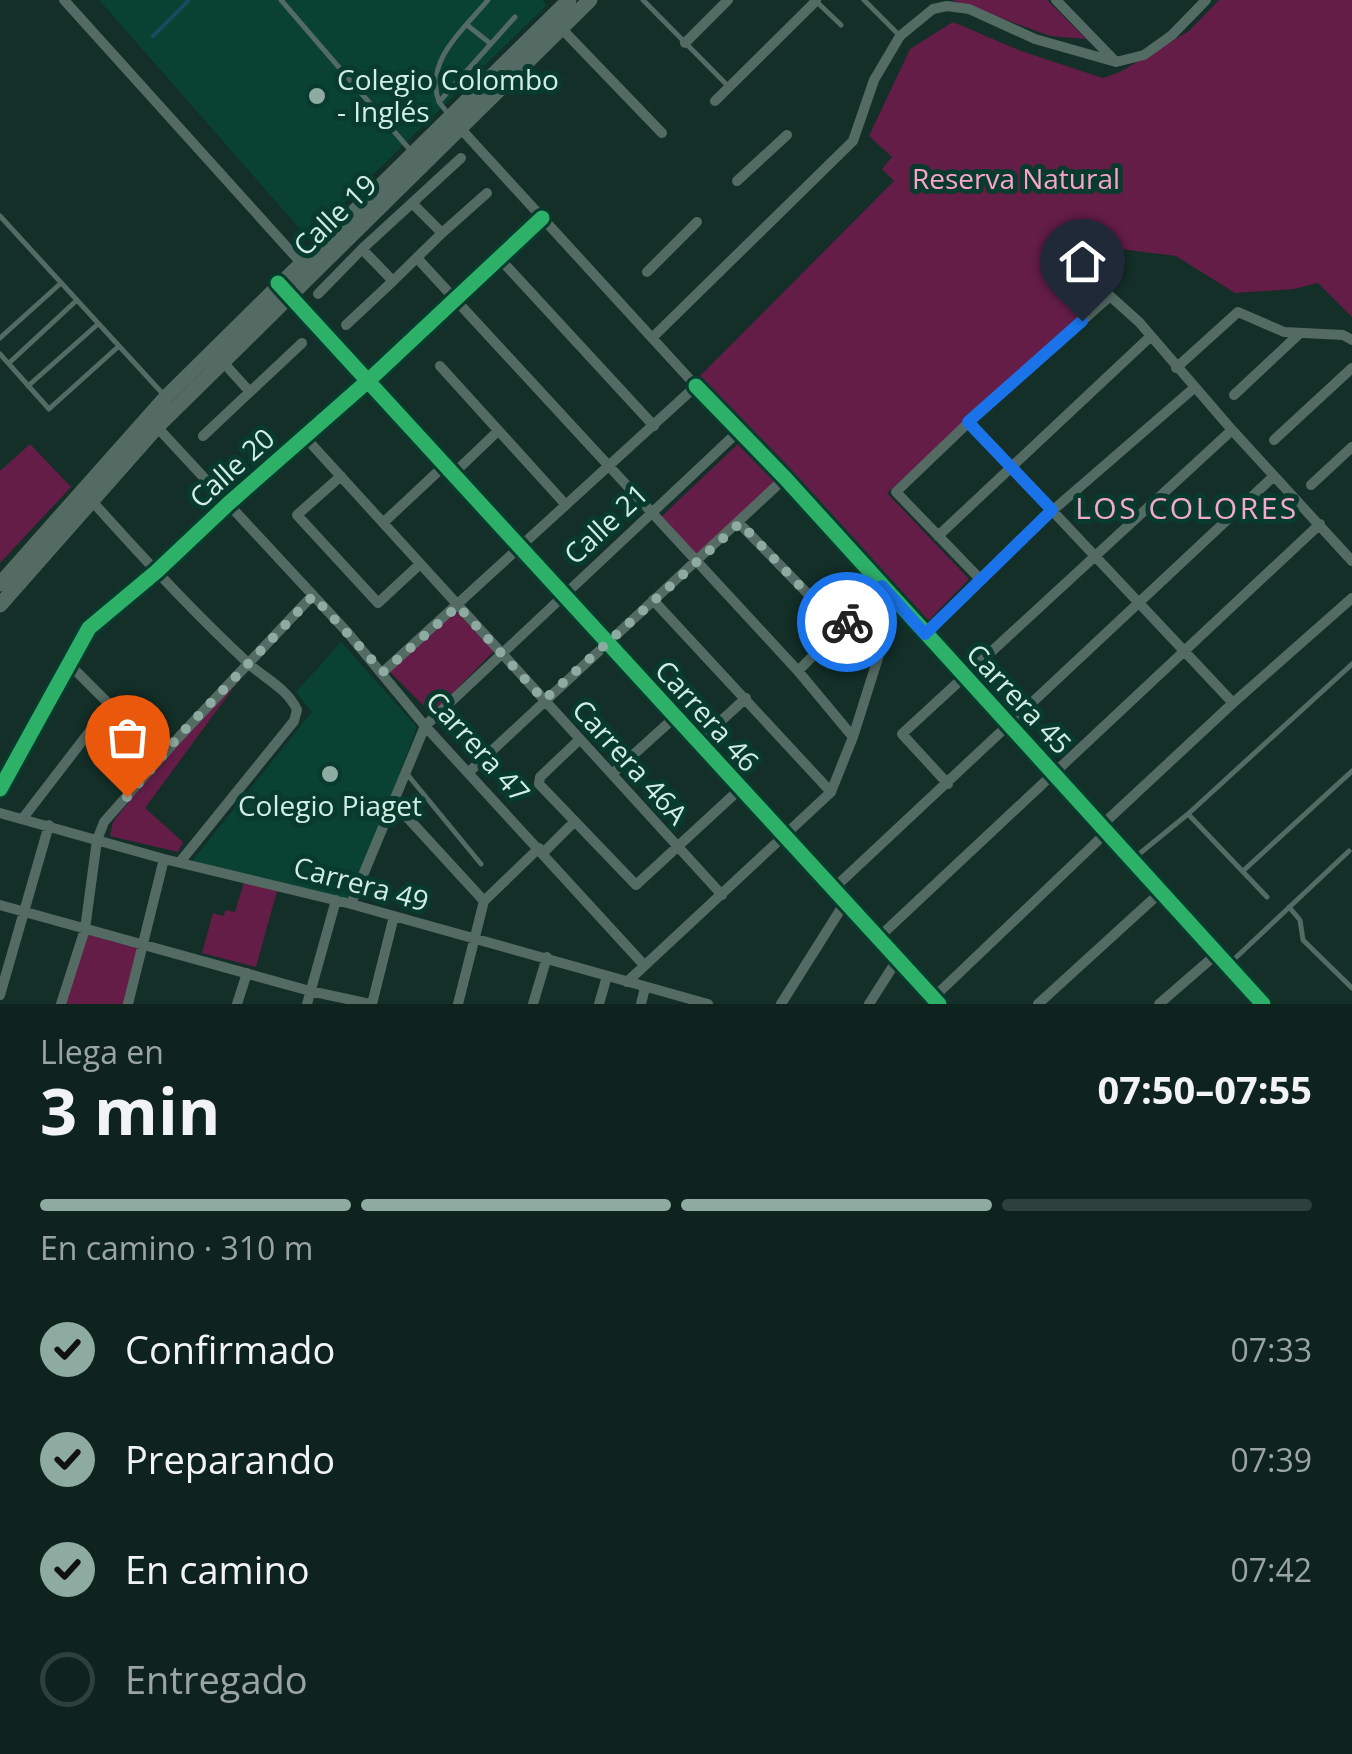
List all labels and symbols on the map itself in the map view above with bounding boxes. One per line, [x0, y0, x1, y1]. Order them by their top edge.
place label: Colegio Colombo - Inglés [337, 60, 559, 130]
marker: Colegio Colombo - Inglés [306, 85, 328, 107]
park label: Reserva Natural [912, 159, 1120, 197]
street label: Calle 19 [284, 165, 384, 264]
pin [1040, 219, 1125, 322]
street label: Calle 20 [181, 419, 282, 516]
street label: Calle 21 [555, 474, 656, 572]
district label: LOS COLORES [1075, 487, 1299, 528]
courier [797, 572, 897, 672]
street label: Carrera 45 [959, 635, 1081, 762]
street label: Carrera 46 [647, 651, 768, 779]
street label: Carrera 47 [418, 682, 539, 810]
street label: Carrera 46A [564, 691, 697, 832]
pin [85, 695, 170, 798]
marker: Colegio Piaget [319, 763, 341, 785]
place label: Colegio Piaget [238, 786, 422, 824]
street label: Carrera 49 [290, 847, 433, 919]

